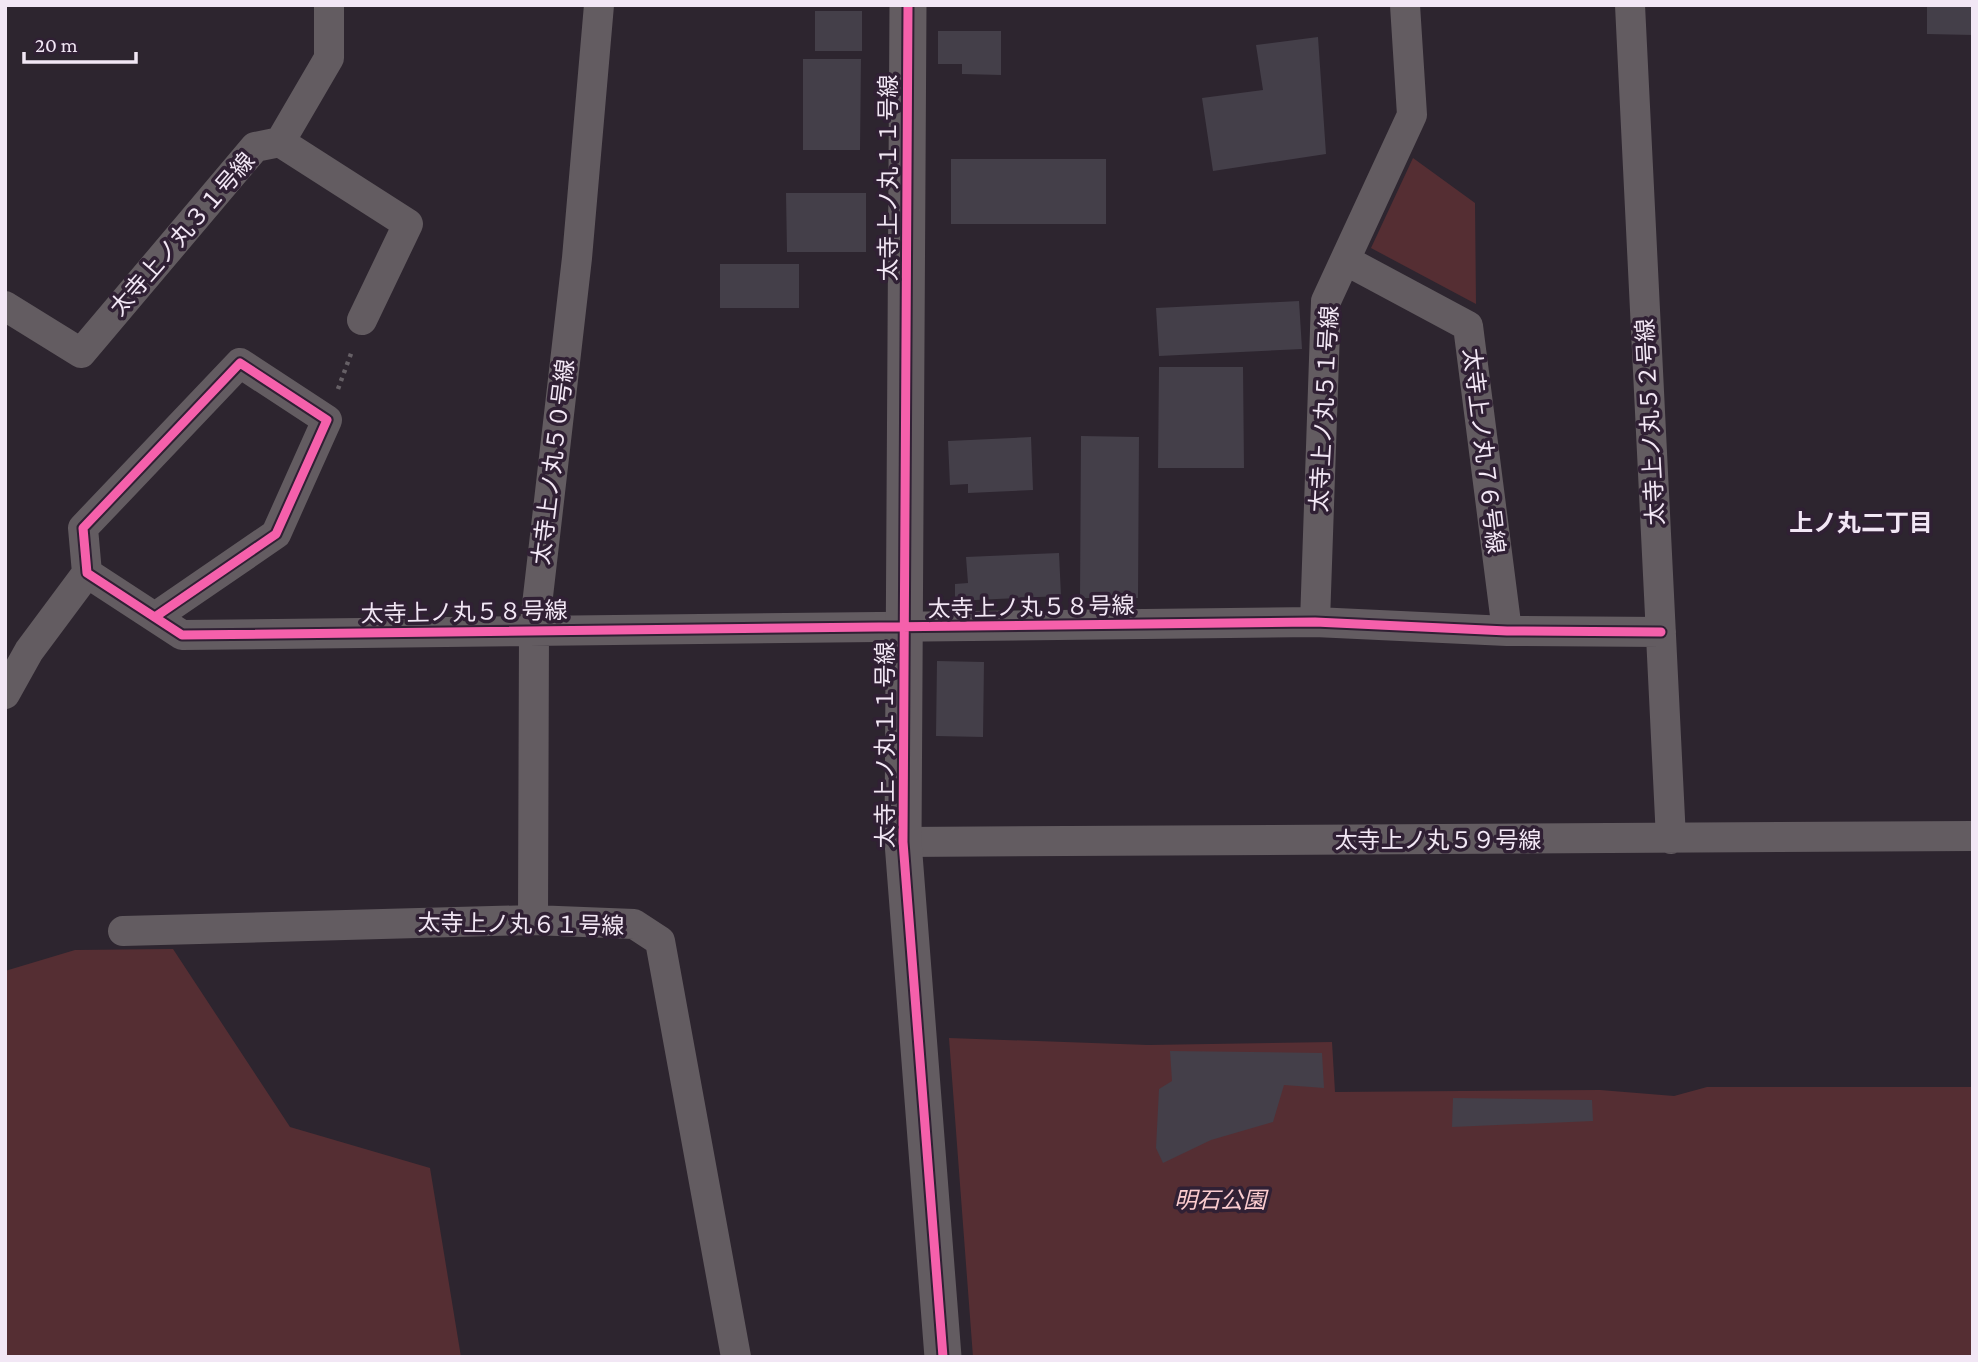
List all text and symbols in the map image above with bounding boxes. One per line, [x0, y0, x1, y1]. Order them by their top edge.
scale bar [24, 21, 136, 65]
text: 20 m [35, 33, 78, 57]
street label: 太寺上ノ丸１１号線 [875, 75, 901, 282]
street label: 太寺上ノ丸３１号線 [104, 147, 260, 321]
street label: 太寺上ノ丸５１号線 [1306, 305, 1342, 513]
street label: 太寺上ノ丸５２号線 [1632, 318, 1668, 526]
street label: 太寺上ノ丸７６号線 [1458, 347, 1510, 555]
street label: 太寺上ノ丸５０号線 [527, 358, 579, 566]
district label: 上ノ丸二丁目 [1789, 509, 1933, 536]
street label: 太寺上ノ丸５８号線 [927, 592, 1135, 622]
street label: 太寺上ノ丸５８号線 [360, 597, 568, 627]
street label: 太寺上ノ丸１１号線 [872, 642, 898, 849]
street label: 太寺上ノ丸５９号線 [1335, 827, 1542, 853]
street label: 太寺上ノ丸６１号線 [417, 909, 625, 939]
park label: 明石公園 [1174, 1187, 1269, 1213]

